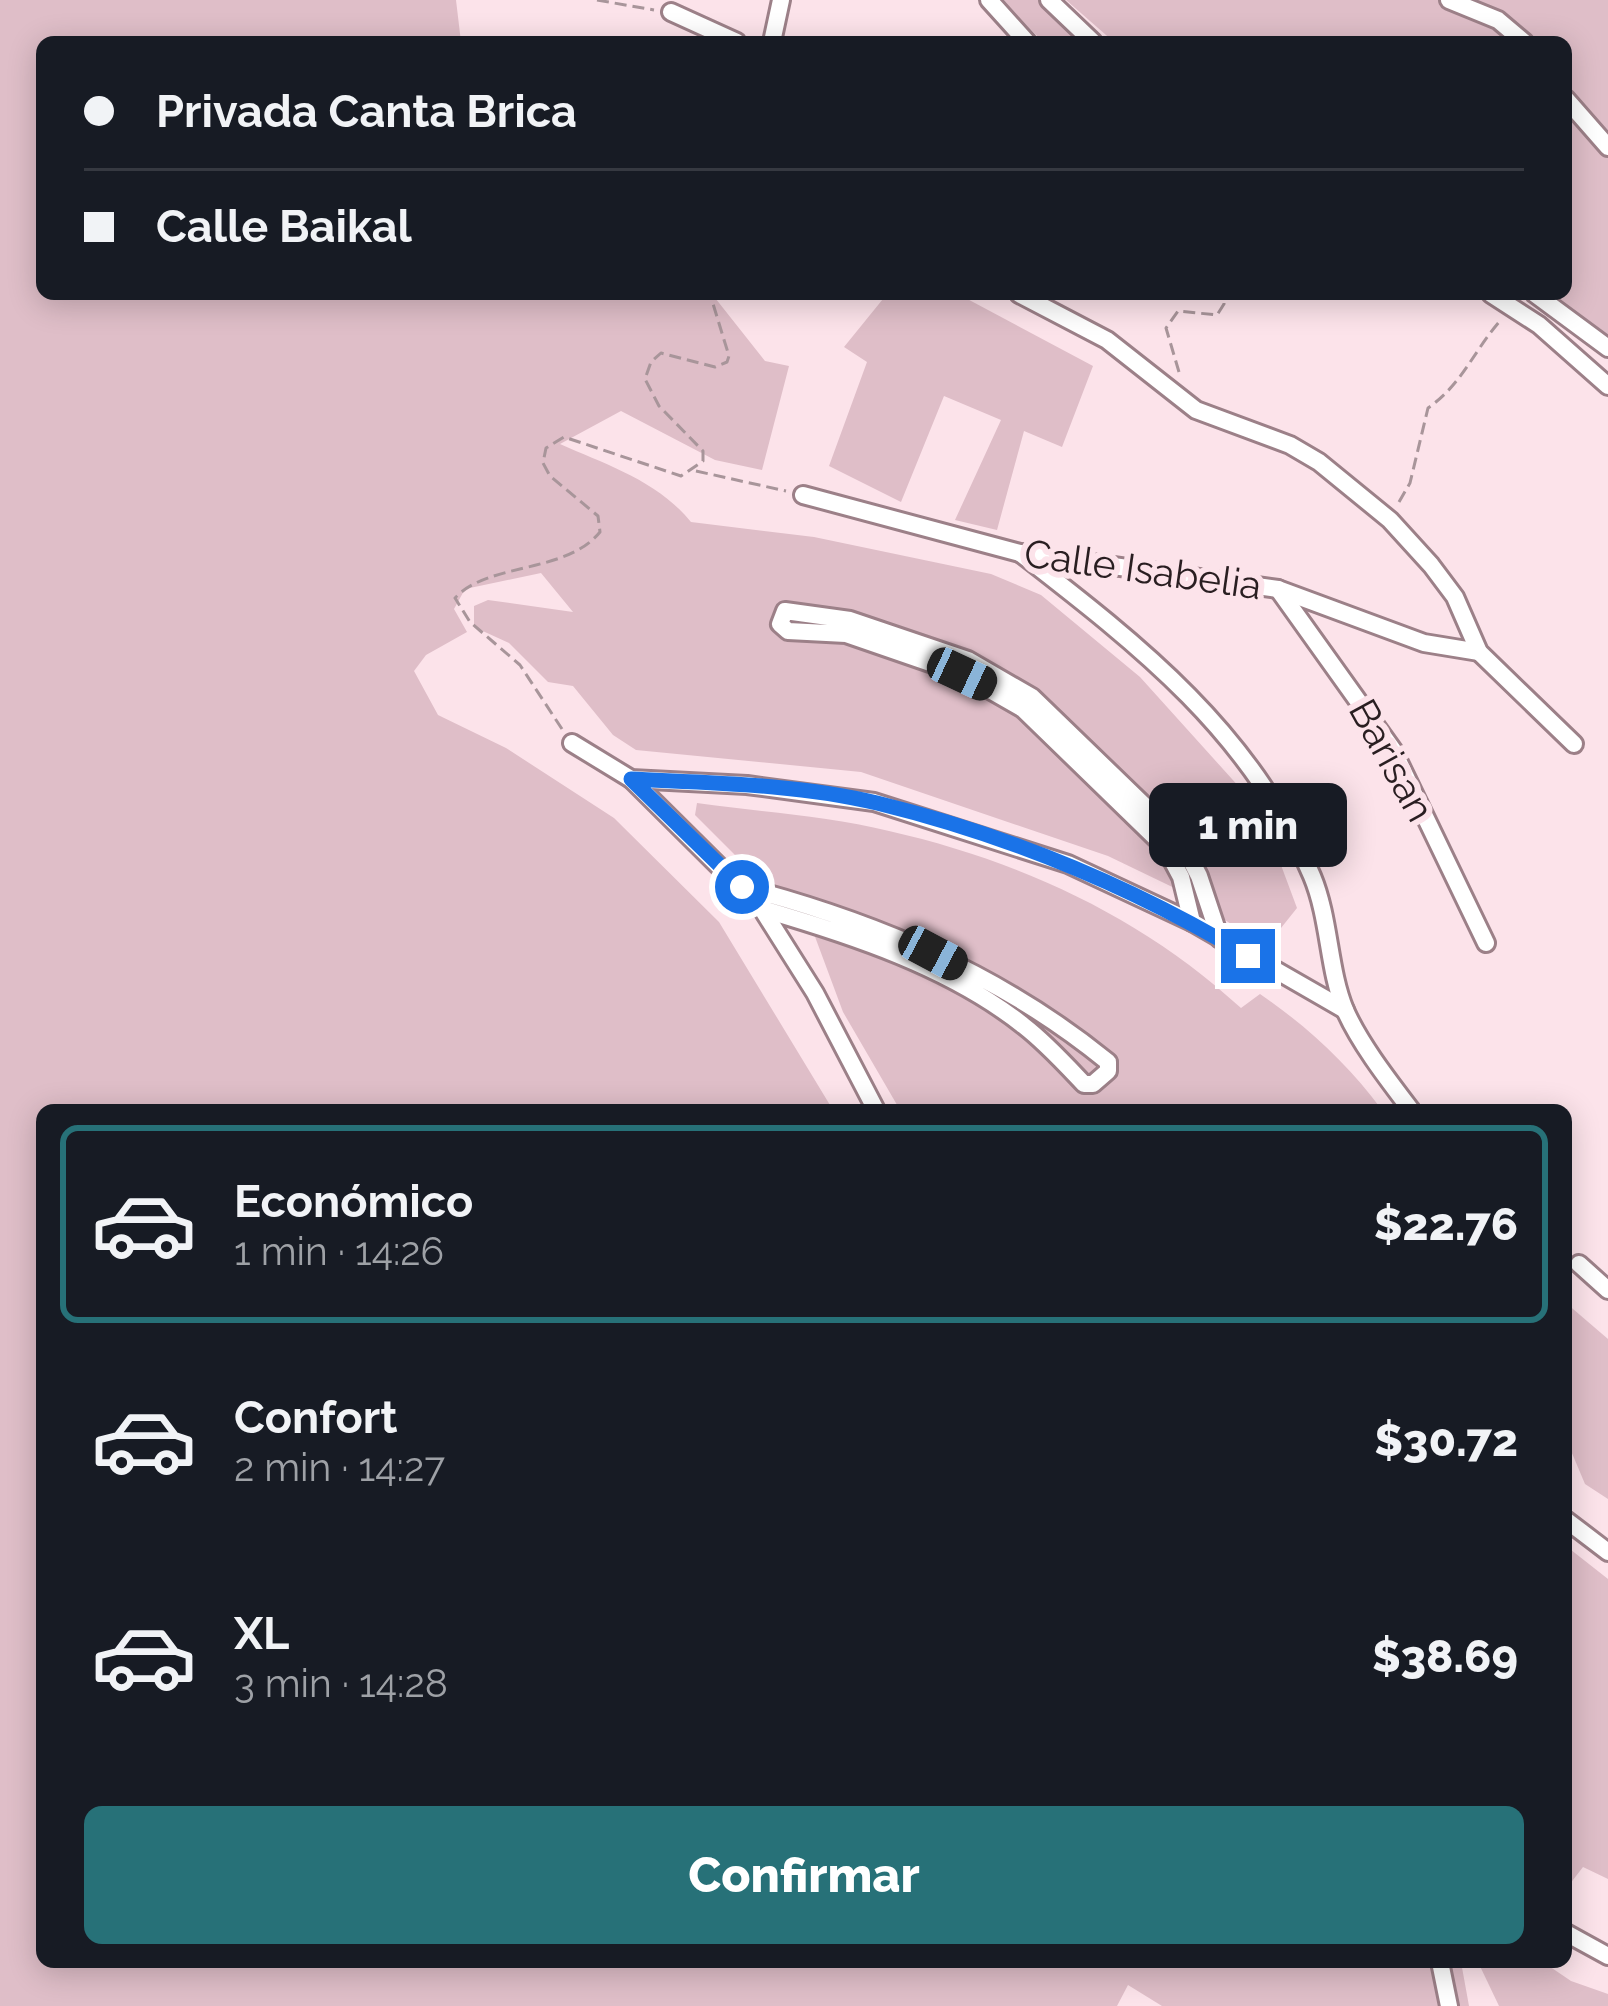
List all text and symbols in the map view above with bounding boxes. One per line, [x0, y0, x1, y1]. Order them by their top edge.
text: Privada Canta Brica [156, 85, 577, 138]
text: Calle Baikal [156, 200, 412, 253]
street label: Calle Isabelia [1021, 530, 1265, 608]
car [922, 642, 1002, 706]
street label: Barisan [1340, 691, 1444, 829]
callout: 1 min [1149, 782, 1347, 866]
text: 1 min [1198, 802, 1298, 848]
route start [715, 860, 769, 914]
car [893, 920, 973, 986]
route end [1221, 929, 1275, 983]
icon: car [90, 1170, 198, 1278]
text: Económico [234, 1175, 473, 1228]
text: $22.76 [1374, 1198, 1518, 1251]
text: 1 min · 14:26 [234, 1228, 444, 1274]
icon: car [90, 1386, 198, 1494]
text: Confort [234, 1391, 397, 1444]
text: $30.72 [1374, 1414, 1518, 1467]
text: 2 min · 14:27 [234, 1444, 445, 1490]
icon: car [90, 1602, 198, 1710]
text: XL [234, 1607, 289, 1660]
text: $38.69 [1372, 1630, 1518, 1683]
text: 3 min · 14:28 [234, 1660, 448, 1706]
button: Confirmar [84, 1806, 1524, 1944]

